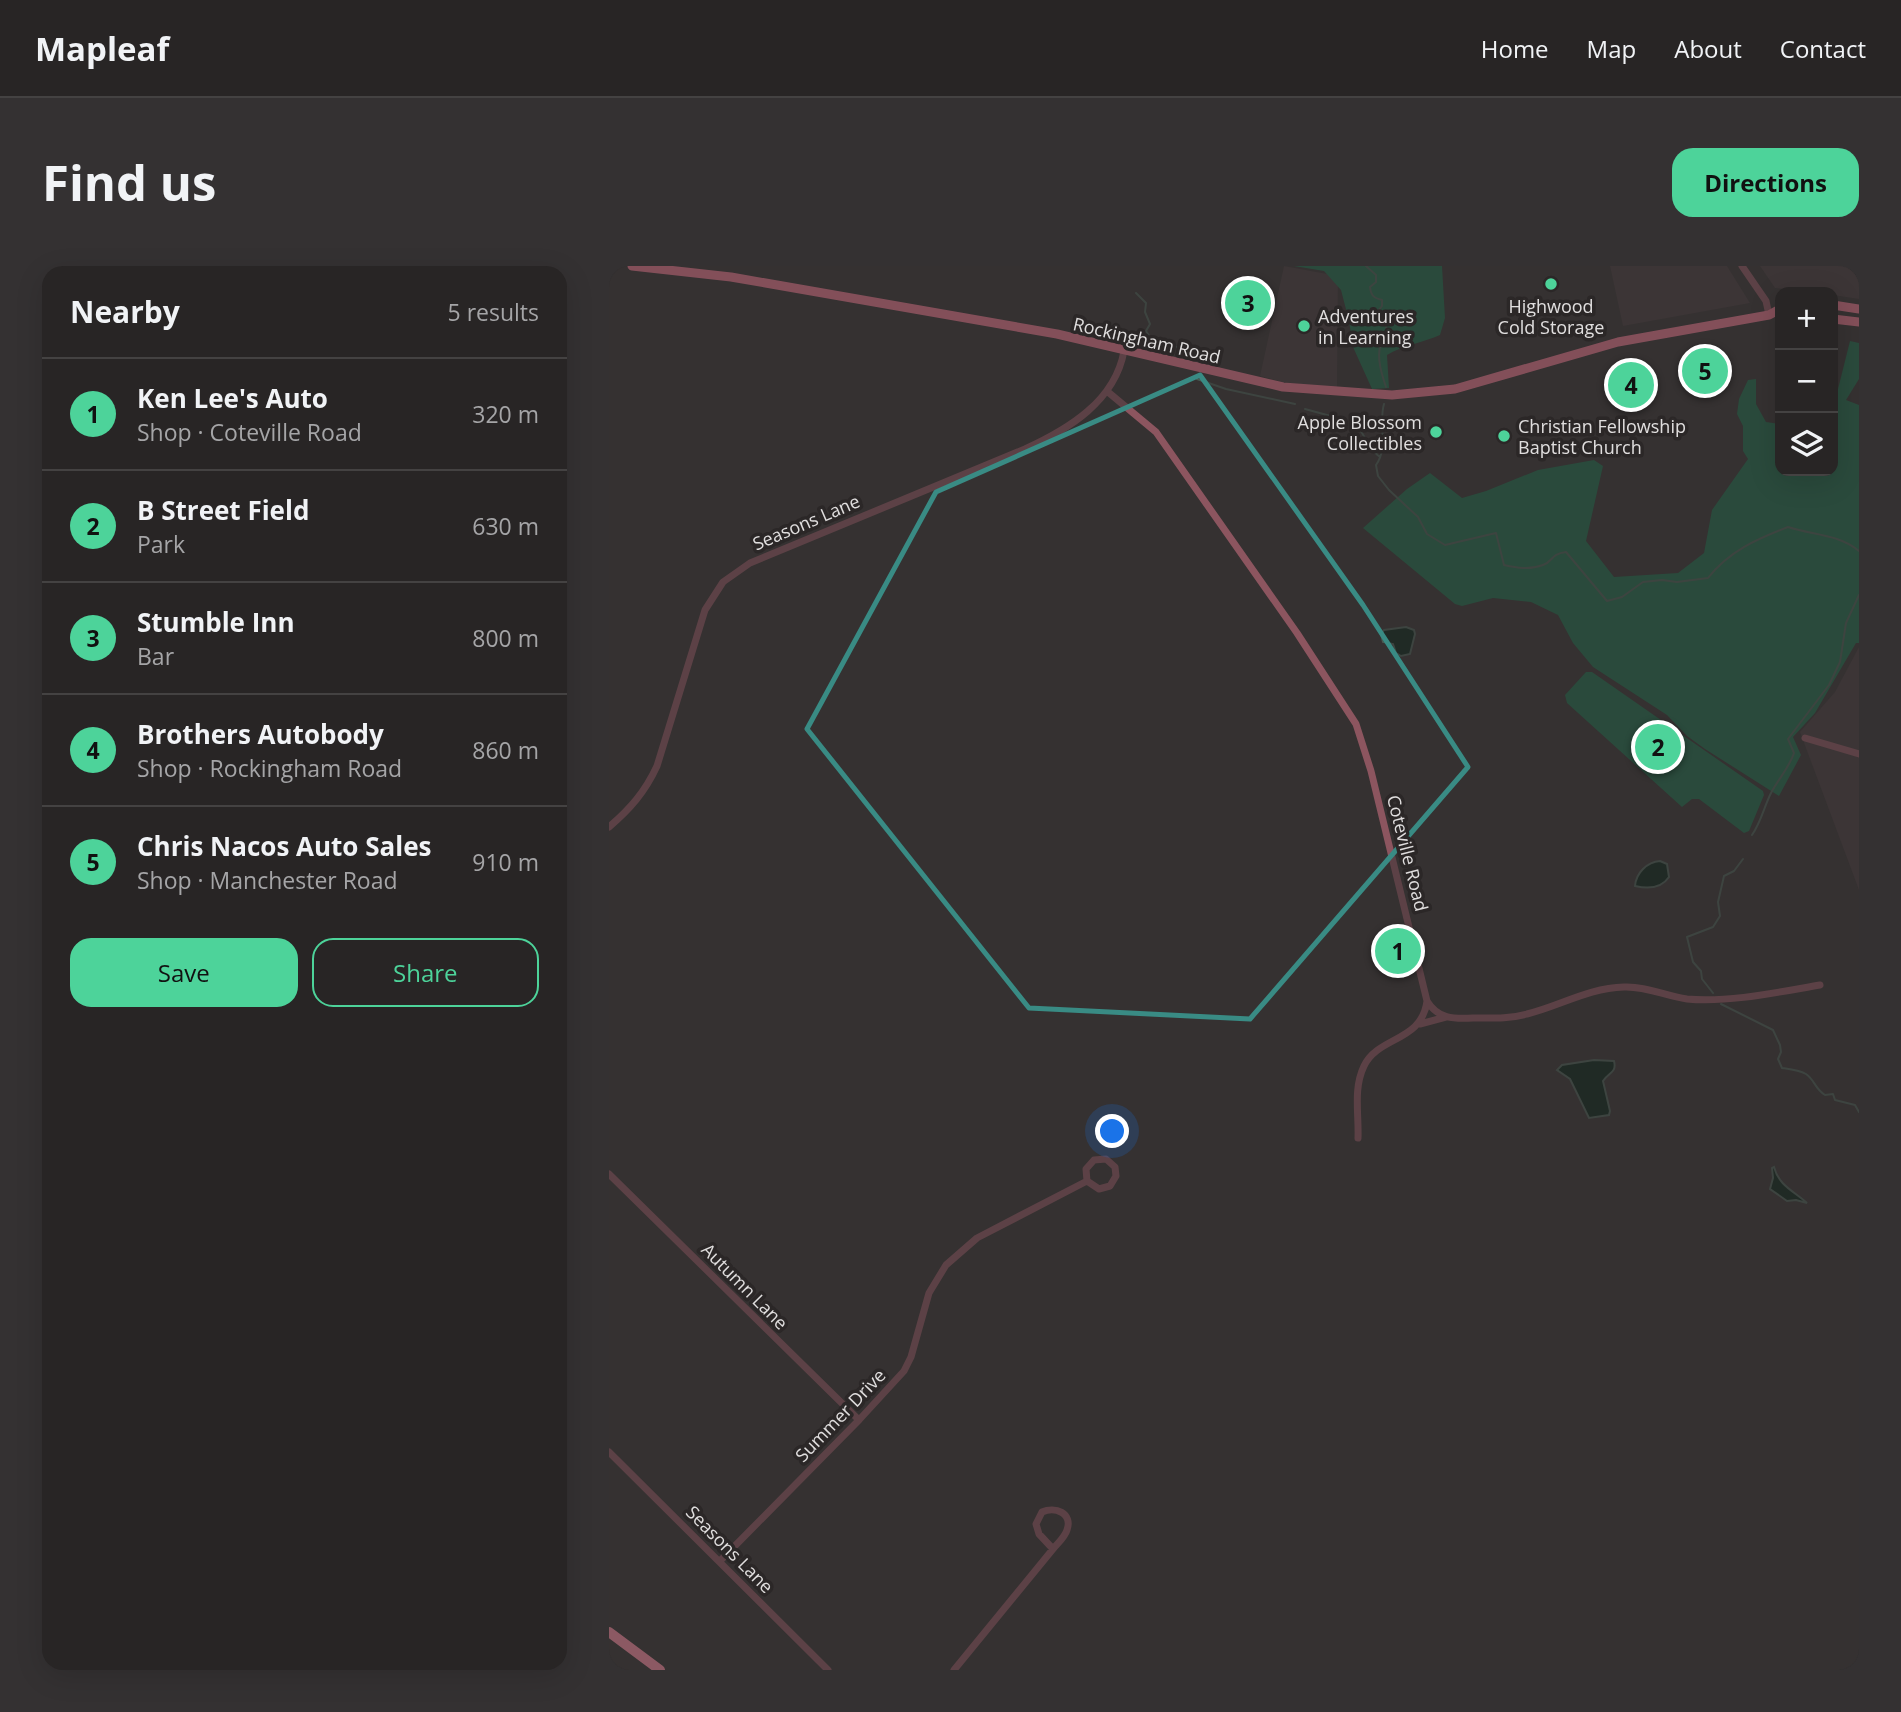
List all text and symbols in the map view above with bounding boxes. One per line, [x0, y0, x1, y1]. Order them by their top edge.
text: Mapleaf [35, 26, 169, 71]
text: Home [1481, 32, 1549, 65]
text: Map [1587, 32, 1636, 65]
text: About [1674, 32, 1742, 65]
text: Contact [1780, 32, 1866, 65]
button: Directions [1672, 148, 1859, 217]
text: Find us [42, 149, 216, 215]
marker: Highwood Cold Storage [1543, 276, 1559, 292]
pin: 3 [1225, 277, 1271, 329]
map controls [1775, 287, 1838, 476]
button: + [1775, 287, 1838, 350]
text: Nearby [70, 291, 180, 332]
place label: Highwood Cold Storage [1498, 294, 1604, 339]
text: 5 results [448, 296, 539, 328]
place label: Adventures in Learning [1318, 304, 1414, 349]
street label: Rockingham Road [1071, 311, 1223, 369]
marker: Adventures in Learning [1296, 318, 1312, 334]
pin: 5 [1682, 345, 1728, 397]
button: − [1775, 350, 1838, 413]
pin: 4 [1608, 359, 1654, 411]
text: Ken Lee's Auto [137, 380, 328, 416]
text: 1 [86, 398, 100, 430]
text: 320 m [472, 398, 539, 430]
place label: Apple Blossom Collectibles [1298, 410, 1422, 455]
button: layers [1775, 413, 1838, 476]
place label: Christian Fellowship Baptist Church [1518, 414, 1686, 459]
text: Shop · Coteville Road [137, 416, 362, 448]
marker: Apple Blossom Collectibles [1428, 424, 1444, 440]
marker: Christian Fellowship Baptist Church [1496, 428, 1512, 444]
street label: Seasons Lane [749, 489, 863, 555]
text: B Street Field [137, 492, 309, 528]
text: 2 [86, 510, 100, 542]
text: 630 m [472, 510, 539, 542]
text: Park [137, 528, 185, 560]
text: Stumble Inn [137, 604, 295, 640]
text: 3 [86, 622, 100, 654]
text: 800 m [472, 622, 539, 654]
text: Bar [137, 640, 174, 672]
text: Brothers Autobody [137, 716, 384, 752]
pin: 2 [1635, 721, 1681, 773]
text: 4 [86, 734, 100, 766]
text: 860 m [472, 734, 539, 766]
text: Shop · Rockingham Road [137, 752, 402, 784]
street label: Coteville Road [1382, 792, 1434, 914]
text: Chris Nacos Auto Sales [137, 828, 431, 864]
text: 5 [86, 846, 100, 878]
text: 910 m [472, 846, 539, 878]
text: Shop · Manchester Road [137, 864, 398, 896]
pin: 1 [1375, 925, 1421, 977]
button: Save [70, 938, 298, 1007]
button: Share [312, 938, 539, 1007]
your location [1095, 1114, 1129, 1148]
street label: Autumn Lane [697, 1238, 793, 1334]
street label: Summer Drive [790, 1363, 890, 1467]
street label: Seasons Lane [681, 1500, 779, 1598]

